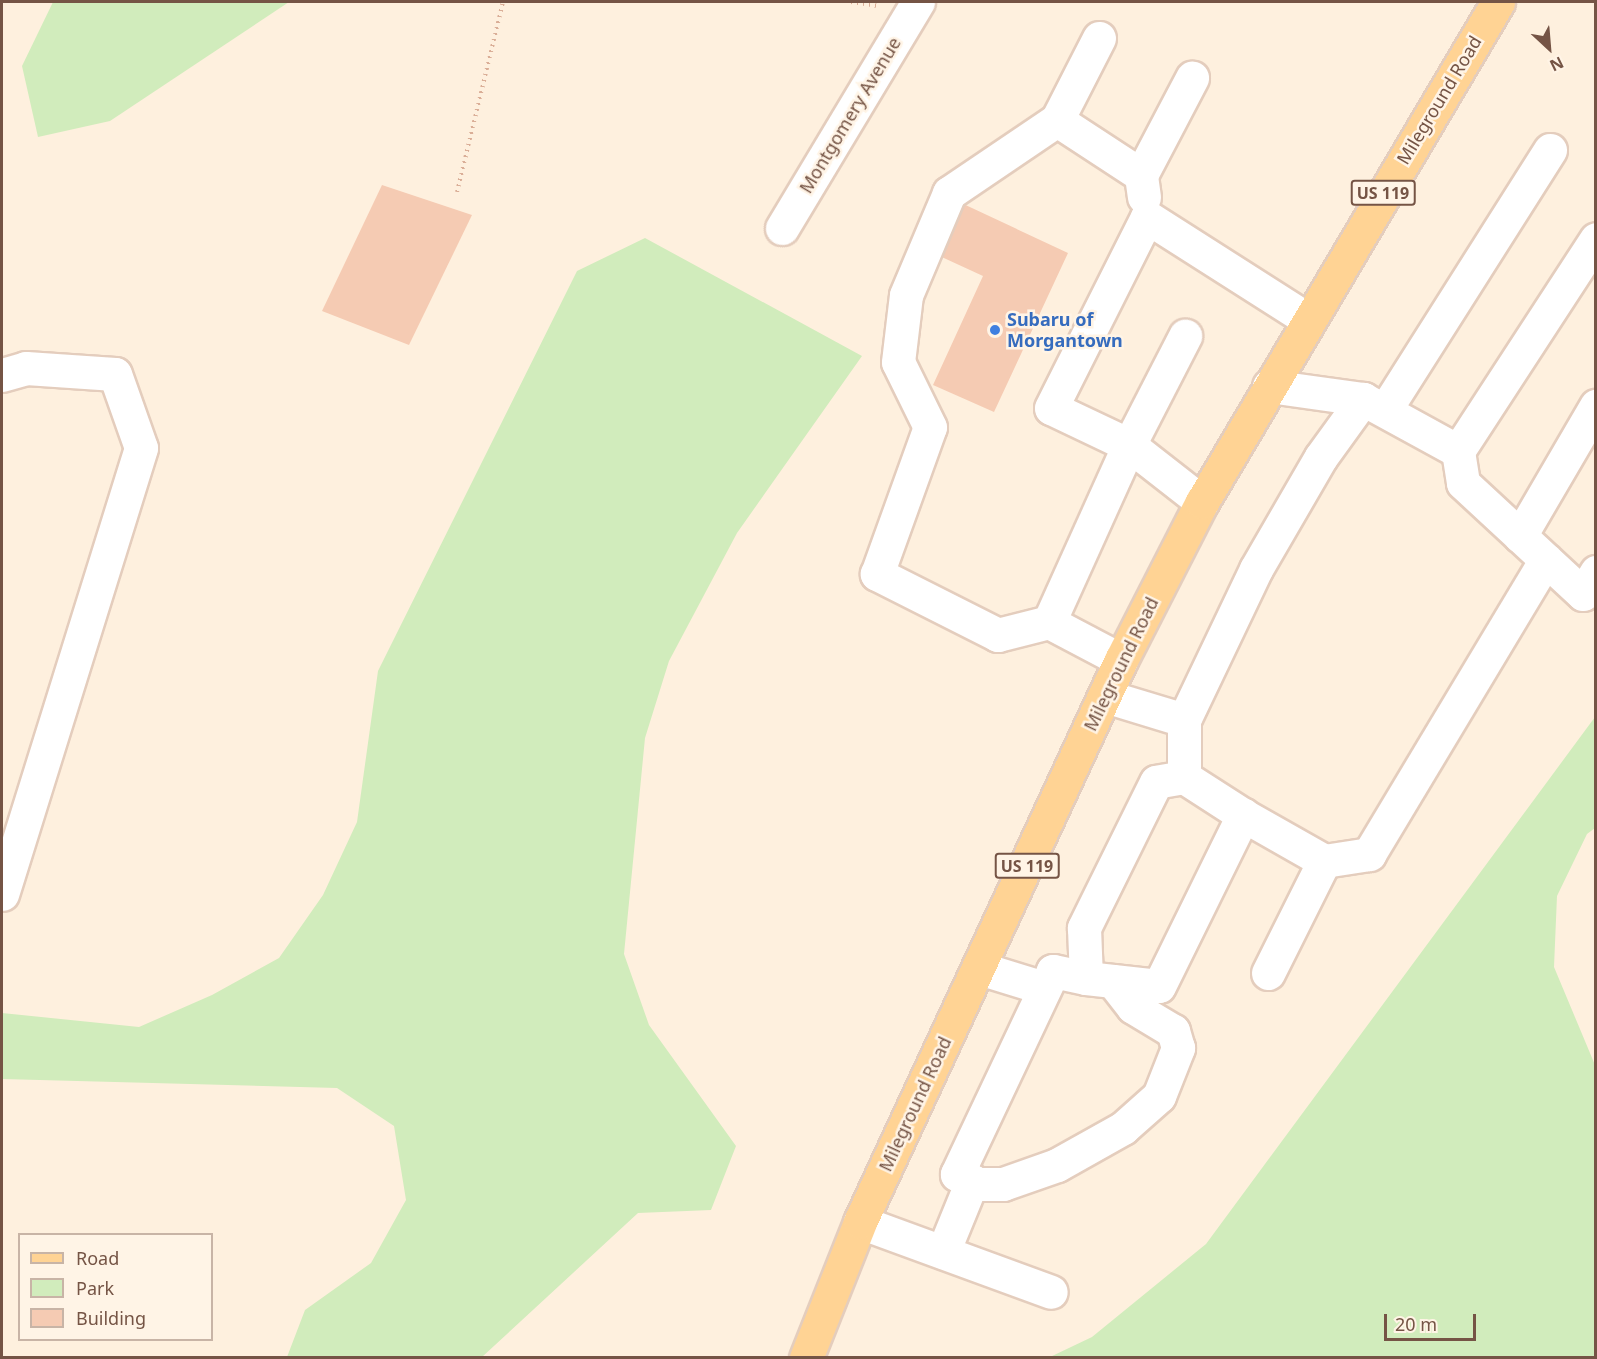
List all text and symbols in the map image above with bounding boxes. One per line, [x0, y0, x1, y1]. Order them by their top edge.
north arrow [1519, 18, 1579, 78]
street label: Mileground Road [1392, 32, 1486, 168]
street label: Montgomery Avenue [795, 33, 905, 197]
text: N [1546, 51, 1568, 77]
road number: US 119 [1350, 180, 1416, 206]
place label: Subaru of Morgantown [1007, 309, 1123, 352]
marker: Subaru of Morgantown [988, 323, 1002, 337]
street label: Mileground Road [1079, 594, 1163, 734]
road number: US 119 [994, 853, 1060, 879]
street label: Mileground Road [874, 1033, 956, 1175]
legend [18, 1233, 213, 1341]
text: Road [76, 1246, 119, 1270]
text: Park [76, 1276, 114, 1300]
scale bar [1387, 1302, 1478, 1340]
text: Building [76, 1306, 146, 1330]
text: 20 m [1395, 1312, 1437, 1336]

